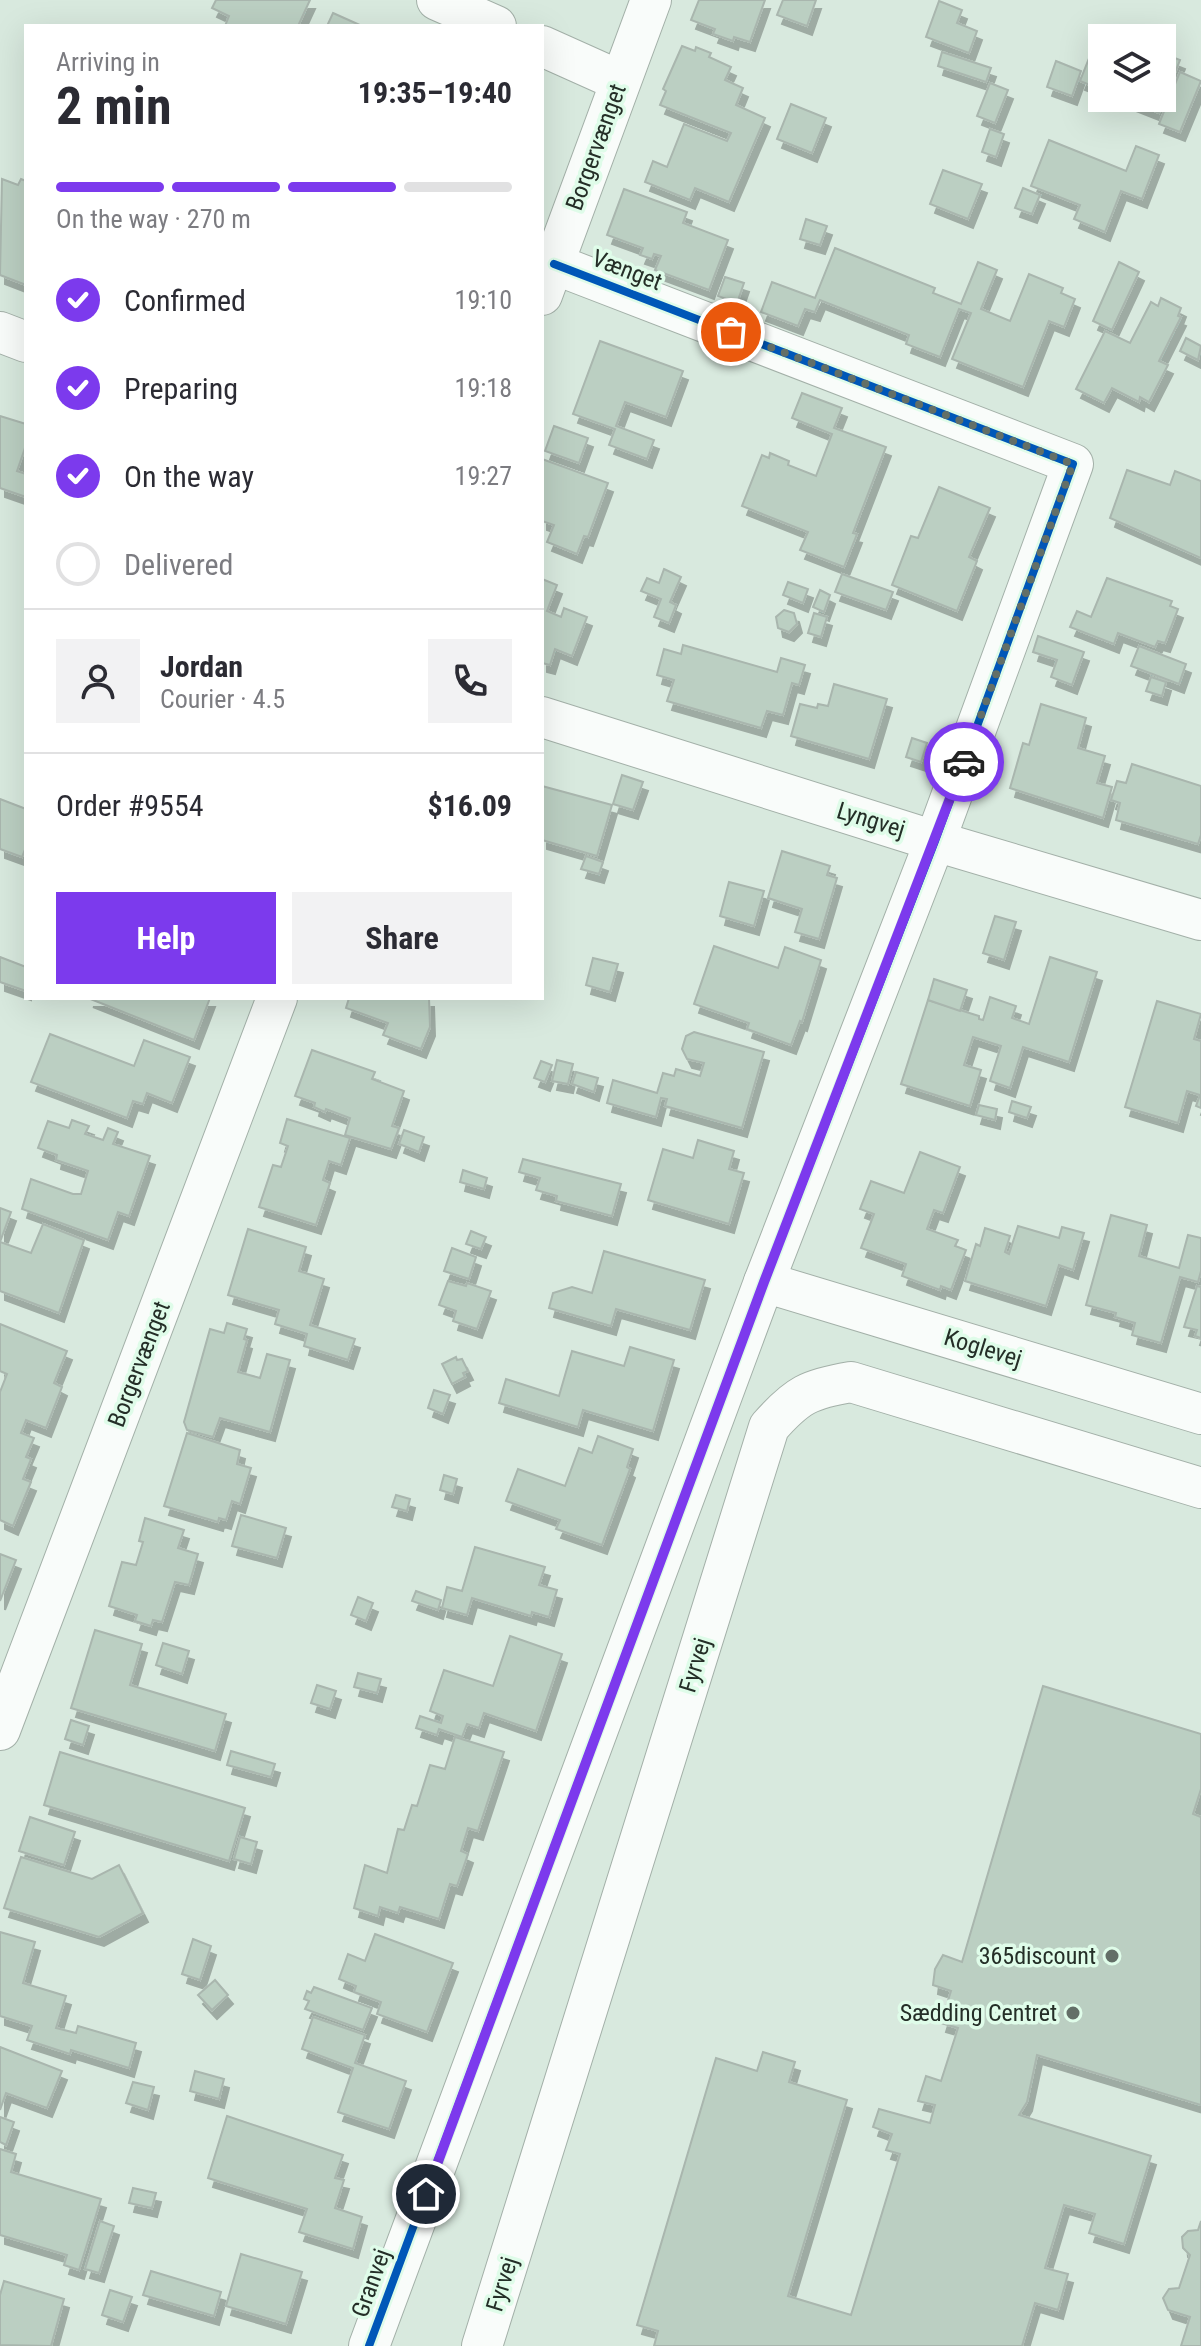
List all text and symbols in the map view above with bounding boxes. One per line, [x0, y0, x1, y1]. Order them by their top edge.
map controls [1088, 24, 1176, 112]
button: layers [1088, 24, 1176, 112]
text: Arriving in [56, 47, 160, 77]
text: 19:35–19:40 [358, 75, 512, 110]
text: 2 min [56, 76, 172, 137]
street label: Borgervænget [560, 80, 632, 214]
text: On the way · 270 m [56, 204, 251, 234]
street label: Vænget [588, 244, 666, 296]
icon: check [56, 278, 100, 322]
text: Confirmed [124, 283, 246, 318]
text: 19:10 [455, 285, 512, 315]
pin [697, 298, 765, 366]
icon: bag [709, 310, 753, 354]
icon: check [56, 366, 100, 410]
text: Preparing [124, 371, 238, 406]
text: 19:18 [455, 373, 512, 403]
icon: check [56, 454, 100, 498]
text: On the way [124, 459, 254, 494]
text: 19:27 [455, 461, 512, 491]
text: Delivered [124, 547, 233, 582]
button: person [56, 639, 140, 723]
button: phone [428, 639, 512, 723]
text: Jordan [160, 649, 243, 684]
text: Courier · 4.5 [160, 684, 285, 714]
courier [924, 722, 1004, 802]
icon: car [942, 740, 986, 784]
text: Order #9554 [56, 788, 204, 823]
text: $16.09 [427, 788, 512, 823]
street label: Lyngvej [833, 796, 909, 844]
button: Help [56, 892, 276, 984]
button: Share [292, 892, 512, 984]
street label: Borgervænget [102, 1297, 176, 1431]
street label: Koglevej [941, 1323, 1025, 1373]
street label: Fyrvej [673, 1634, 717, 1696]
place label: 365discount [979, 1942, 1096, 1970]
marker: 365discount [1103, 1947, 1121, 1965]
place label: Sædding Centret [900, 1999, 1057, 2027]
marker: Sædding Centret [1064, 2004, 1082, 2022]
pin [392, 2160, 460, 2228]
icon: home [404, 2172, 448, 2216]
street label: Granvej [346, 2245, 396, 2321]
street label: Fyrvej [480, 2253, 524, 2315]

